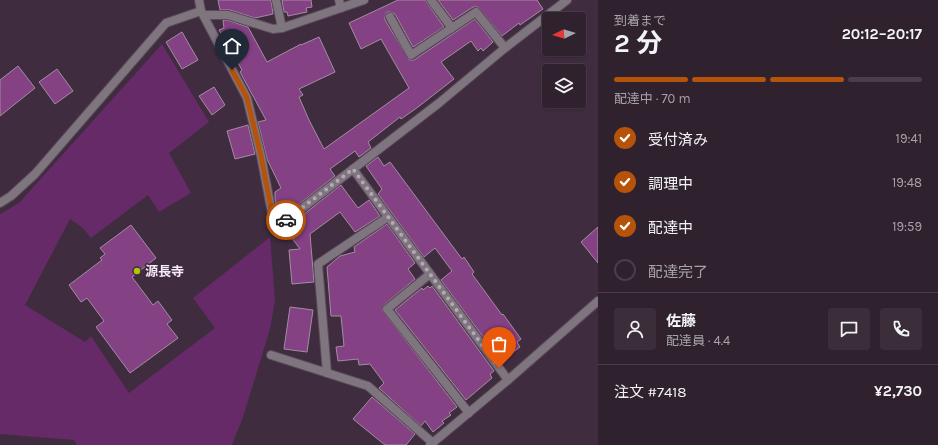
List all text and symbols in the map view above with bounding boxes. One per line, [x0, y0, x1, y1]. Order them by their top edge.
north arrow [542, 12, 586, 56]
map controls [542, 12, 586, 108]
text: 到着まで [614, 13, 666, 28]
text: 20:12–20:17 [842, 25, 922, 43]
text: 2 分 [614, 28, 662, 59]
pin [215, 29, 249, 70]
icon: home [221, 35, 243, 57]
button: layers [542, 64, 586, 108]
text: 配達中 · 70 m [614, 91, 691, 106]
icon: check [614, 127, 636, 149]
text: 受付済み [648, 131, 708, 149]
text: 19:41 [896, 131, 922, 146]
icon: check [614, 171, 636, 193]
text: 調理中 [648, 175, 693, 193]
text: 19:48 [892, 175, 922, 190]
courier [266, 200, 306, 240]
icon: car [275, 209, 297, 231]
icon: check [614, 215, 636, 237]
text: 配達中 [648, 219, 693, 237]
text: 19:59 [892, 219, 922, 234]
text: 配達完了 [648, 263, 708, 281]
place label: 源長寺 [145, 264, 184, 279]
marker: 源長寺 [132, 266, 142, 276]
button: person [614, 308, 656, 350]
button: chat [828, 308, 870, 350]
button: phone [880, 308, 922, 350]
text: 佐藤 [666, 312, 696, 330]
pin [482, 327, 516, 368]
icon: bag [488, 333, 510, 355]
text: 配達員 · 4.4 [666, 333, 730, 348]
text: ¥2,730 [874, 382, 922, 400]
text: 注文 #7418 [614, 383, 687, 401]

